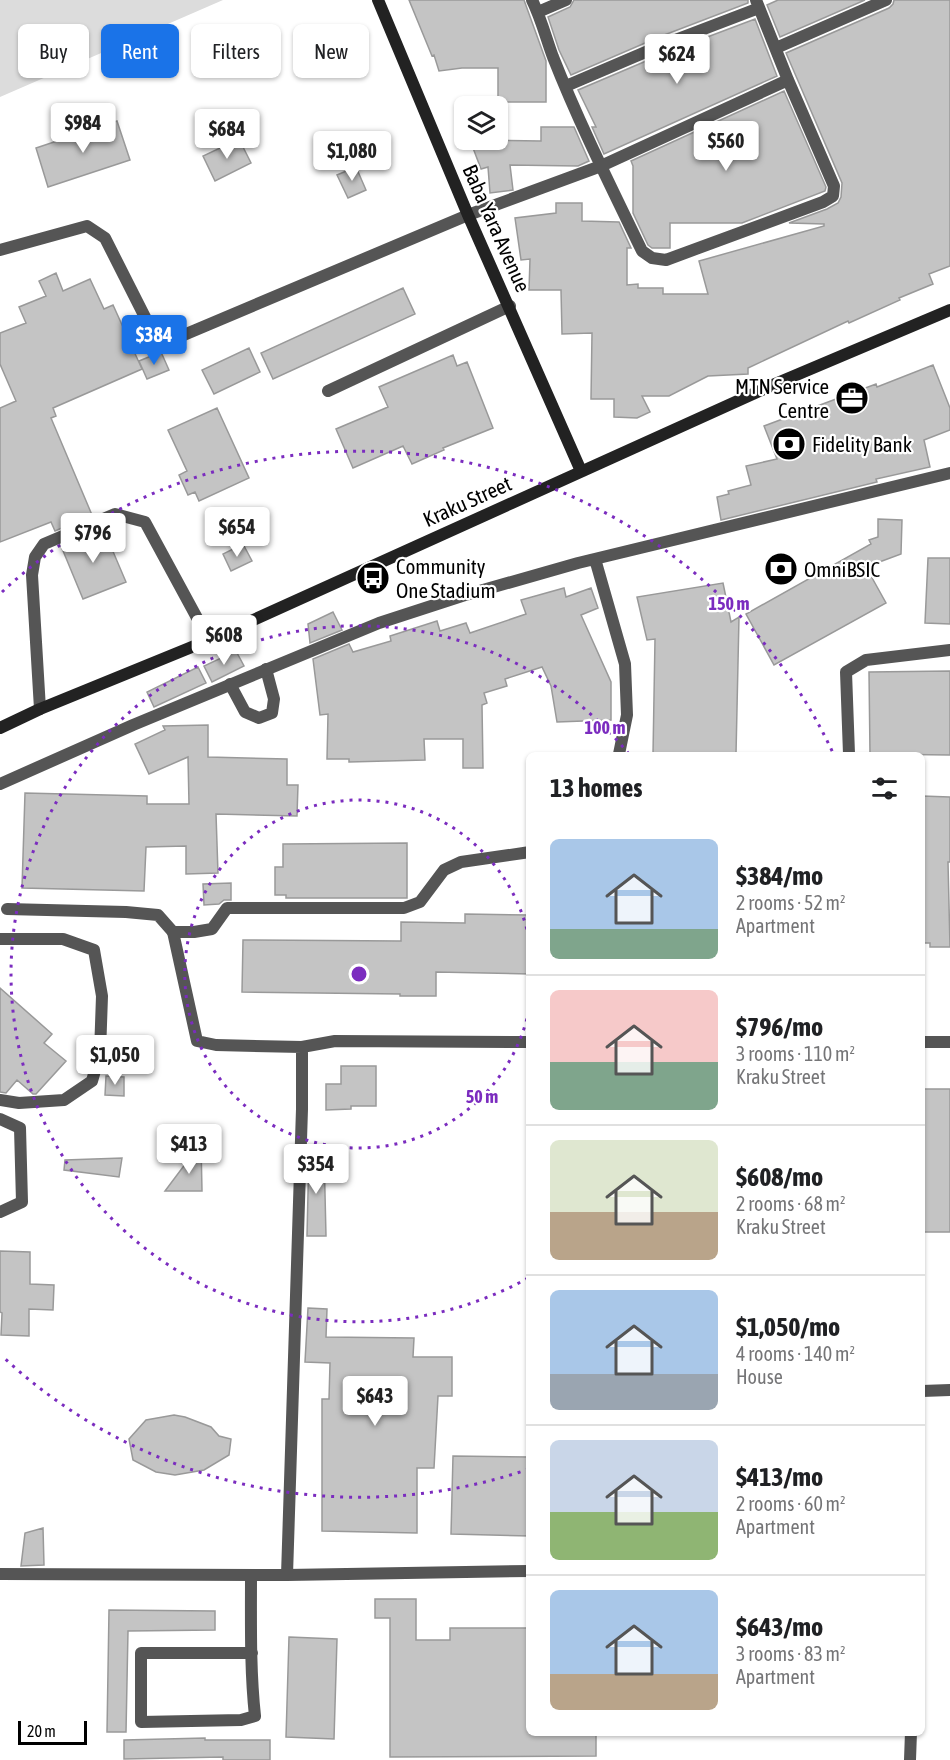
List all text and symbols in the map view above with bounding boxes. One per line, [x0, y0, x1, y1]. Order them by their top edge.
chip: Buy [18, 24, 89, 78]
chip: Rent [101, 24, 179, 78]
chip: Filters [191, 24, 281, 78]
chip: New [293, 24, 369, 78]
pin: $624 [641, 34, 713, 85]
text: $624 [659, 42, 695, 65]
map controls [454, 96, 508, 150]
button: layers [454, 96, 508, 150]
pin: $984 [47, 103, 119, 154]
pin: $684 [191, 109, 263, 160]
text: $984 [65, 111, 101, 134]
text: $684 [209, 117, 245, 140]
pin: $560 [690, 121, 762, 172]
text: $560 [708, 129, 744, 152]
pin: $1,080 [303, 131, 401, 182]
text: $1,080 [327, 139, 377, 162]
street label: Baba Yara Avenue [458, 161, 536, 295]
pin: $384 [118, 315, 190, 366]
text: $384 [136, 323, 172, 346]
place label: MTN Service Centre [735, 374, 829, 422]
office icon: MTN Service Centre [834, 380, 870, 416]
bank icon: Fidelity Bank [771, 426, 807, 462]
place label: Fidelity Bank [812, 432, 912, 456]
street label: Kraku Street [419, 471, 515, 531]
pin: $654 [201, 507, 273, 558]
pin: $796 [57, 513, 129, 564]
text: $654 [219, 515, 255, 538]
text: $796 [75, 521, 111, 544]
bank icon: OmniBSIC [763, 551, 799, 587]
place label: Community One Stadium [396, 554, 496, 602]
place label: OmniBSIC [804, 557, 881, 581]
bus stop icon: Community One Stadium [355, 560, 391, 596]
text: 150 m [709, 593, 749, 614]
pin: $608 [188, 615, 260, 666]
text: $608 [206, 623, 242, 646]
text: 100 m [585, 717, 625, 738]
icon: filters [868, 772, 901, 805]
text: 13 homes [550, 773, 643, 803]
text: $384/mo [736, 861, 823, 891]
icon: home [598, 863, 670, 935]
text: 2 rooms · 52 m² [736, 891, 846, 914]
text: Apartment [736, 914, 815, 937]
centre of rings [349, 964, 369, 984]
text: $796/mo [736, 1012, 823, 1042]
icon: home [598, 1014, 670, 1086]
pin: $1,050 [66, 1035, 164, 1086]
text: 3 rooms · 110 m² [736, 1042, 855, 1065]
text: $1,050 [90, 1043, 140, 1066]
text: Kraku Street [736, 1065, 826, 1088]
text: 50 m [466, 1086, 498, 1107]
pin: $413 [153, 1124, 225, 1175]
text: $413 [171, 1132, 207, 1155]
pin: $354 [280, 1144, 352, 1195]
text: $354 [298, 1152, 334, 1175]
text: $608/mo [736, 1162, 823, 1192]
icon: home [598, 1164, 670, 1236]
text: 2 rooms · 68 m² [736, 1192, 846, 1215]
text: Kraku Street [736, 1215, 826, 1238]
text: $1,050/mo [736, 1312, 840, 1342]
icon: home [598, 1314, 670, 1386]
text: 4 rooms · 140 m² [736, 1342, 855, 1365]
text: House [736, 1365, 783, 1388]
pin: $643 [339, 1376, 411, 1427]
text: $643 [357, 1384, 393, 1407]
text: $413/mo [736, 1462, 823, 1492]
icon: home [598, 1464, 670, 1536]
text: 2 rooms · 60 m² [736, 1492, 846, 1515]
text: Apartment [736, 1515, 815, 1538]
text: $643/mo [736, 1612, 823, 1642]
icon: home [598, 1614, 670, 1686]
text: 3 rooms · 83 m² [736, 1642, 846, 1665]
text: Apartment [736, 1665, 815, 1688]
scale bar [18, 1718, 87, 1746]
text: 20 m [27, 1722, 56, 1740]

